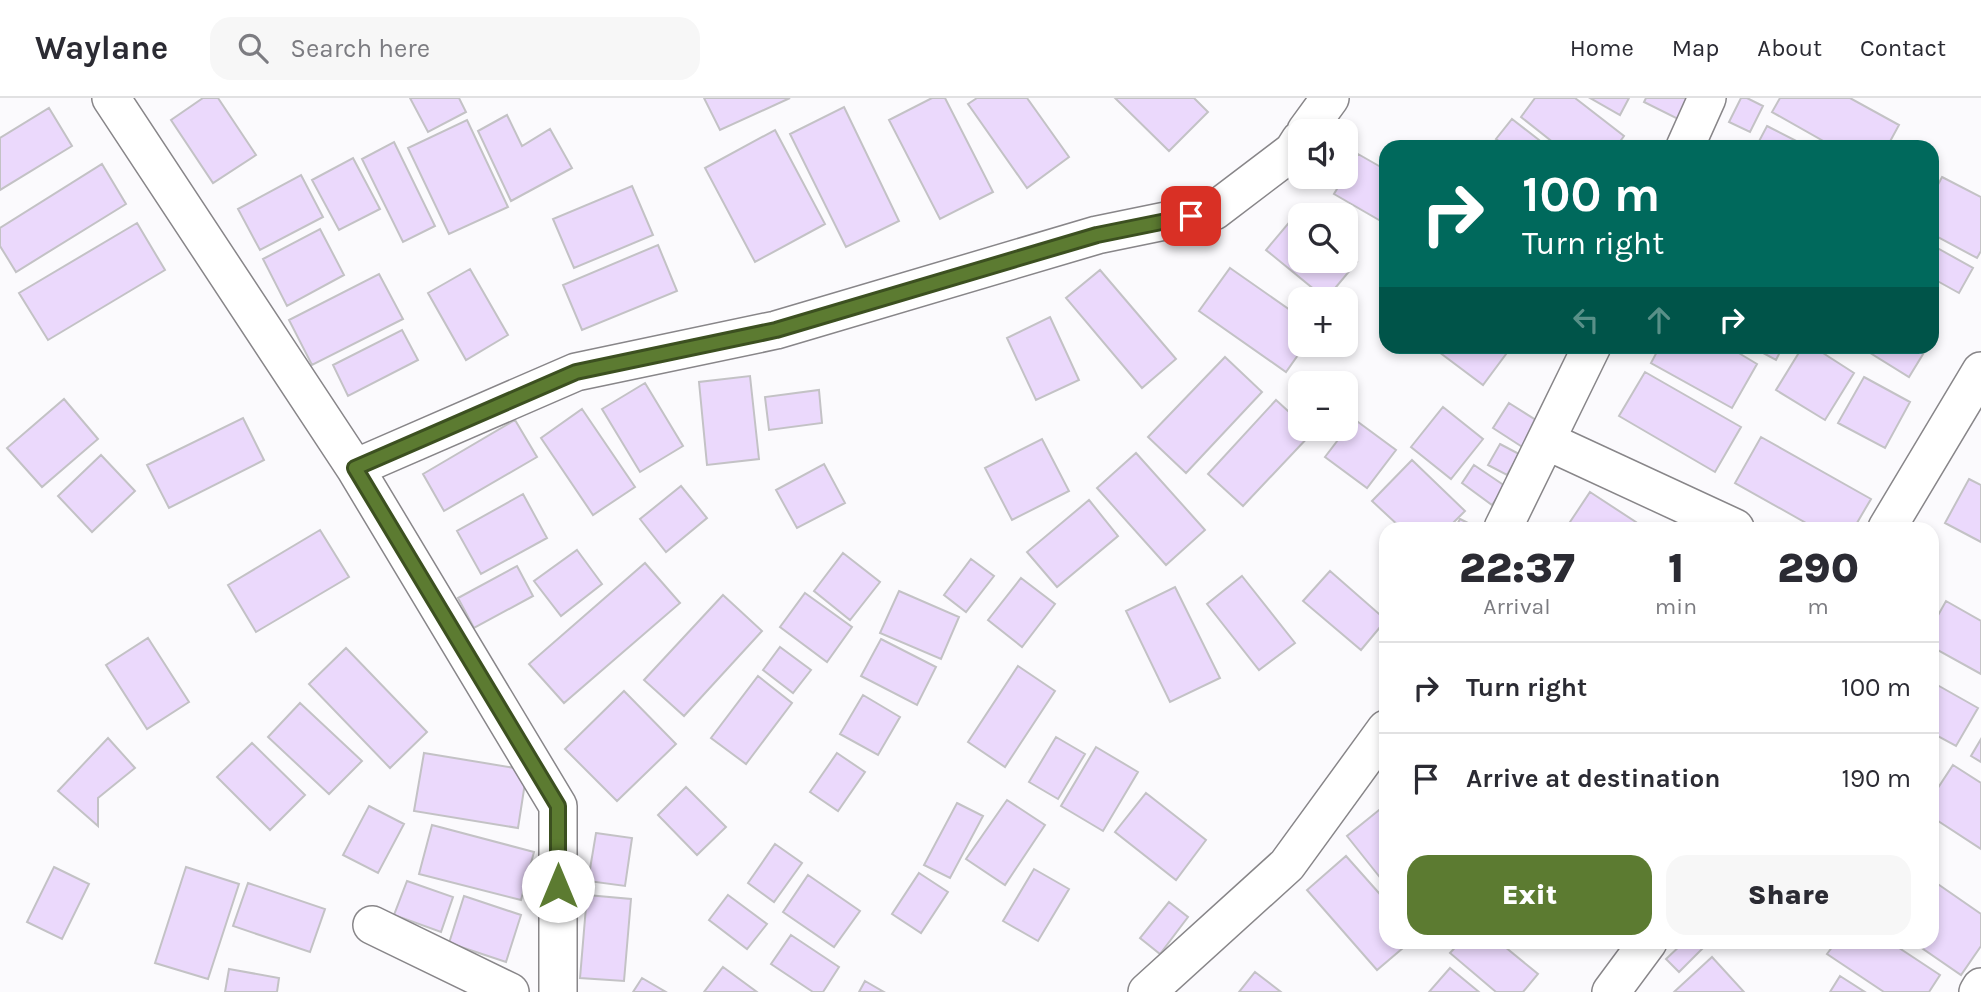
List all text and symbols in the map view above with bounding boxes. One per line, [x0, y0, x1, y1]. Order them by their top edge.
search box [210, 17, 700, 80]
text: Waylane [35, 29, 168, 67]
icon: search [234, 29, 272, 67]
text: Search here [290, 33, 430, 64]
text: Home [1570, 34, 1634, 62]
text: Map [1672, 34, 1719, 62]
text: About [1757, 34, 1822, 62]
text: Contact [1860, 34, 1946, 62]
map controls [1288, 119, 1358, 441]
button: sound [1288, 119, 1358, 189]
text: 100 m [1522, 166, 1660, 223]
icon: right [1407, 168, 1498, 259]
pin [1161, 186, 1221, 246]
icon: arrive [1172, 197, 1210, 235]
button: search [1288, 203, 1358, 273]
text: Turn right [1522, 225, 1664, 262]
button: + [1288, 287, 1358, 357]
icon: left [1567, 301, 1605, 339]
icon: ahead [1640, 301, 1678, 339]
icon: right [1713, 301, 1751, 339]
button: − [1288, 371, 1358, 441]
text: 22:37 [1459, 543, 1575, 593]
text: 1 [1668, 543, 1684, 593]
text: 290 [1777, 543, 1859, 593]
text: Arrival [1483, 593, 1551, 620]
text: min [1655, 593, 1697, 620]
text: m [1807, 593, 1829, 620]
icon: right [1407, 669, 1445, 707]
text: Turn right [1466, 672, 1587, 703]
text: 100 m [1841, 672, 1911, 703]
icon: arrive [1407, 760, 1445, 798]
text: Arrive at destination [1466, 763, 1720, 794]
text: 190 m [1841, 763, 1911, 794]
position arrow [521, 849, 595, 923]
button: Exit [1407, 855, 1652, 935]
button: Share [1666, 855, 1911, 935]

